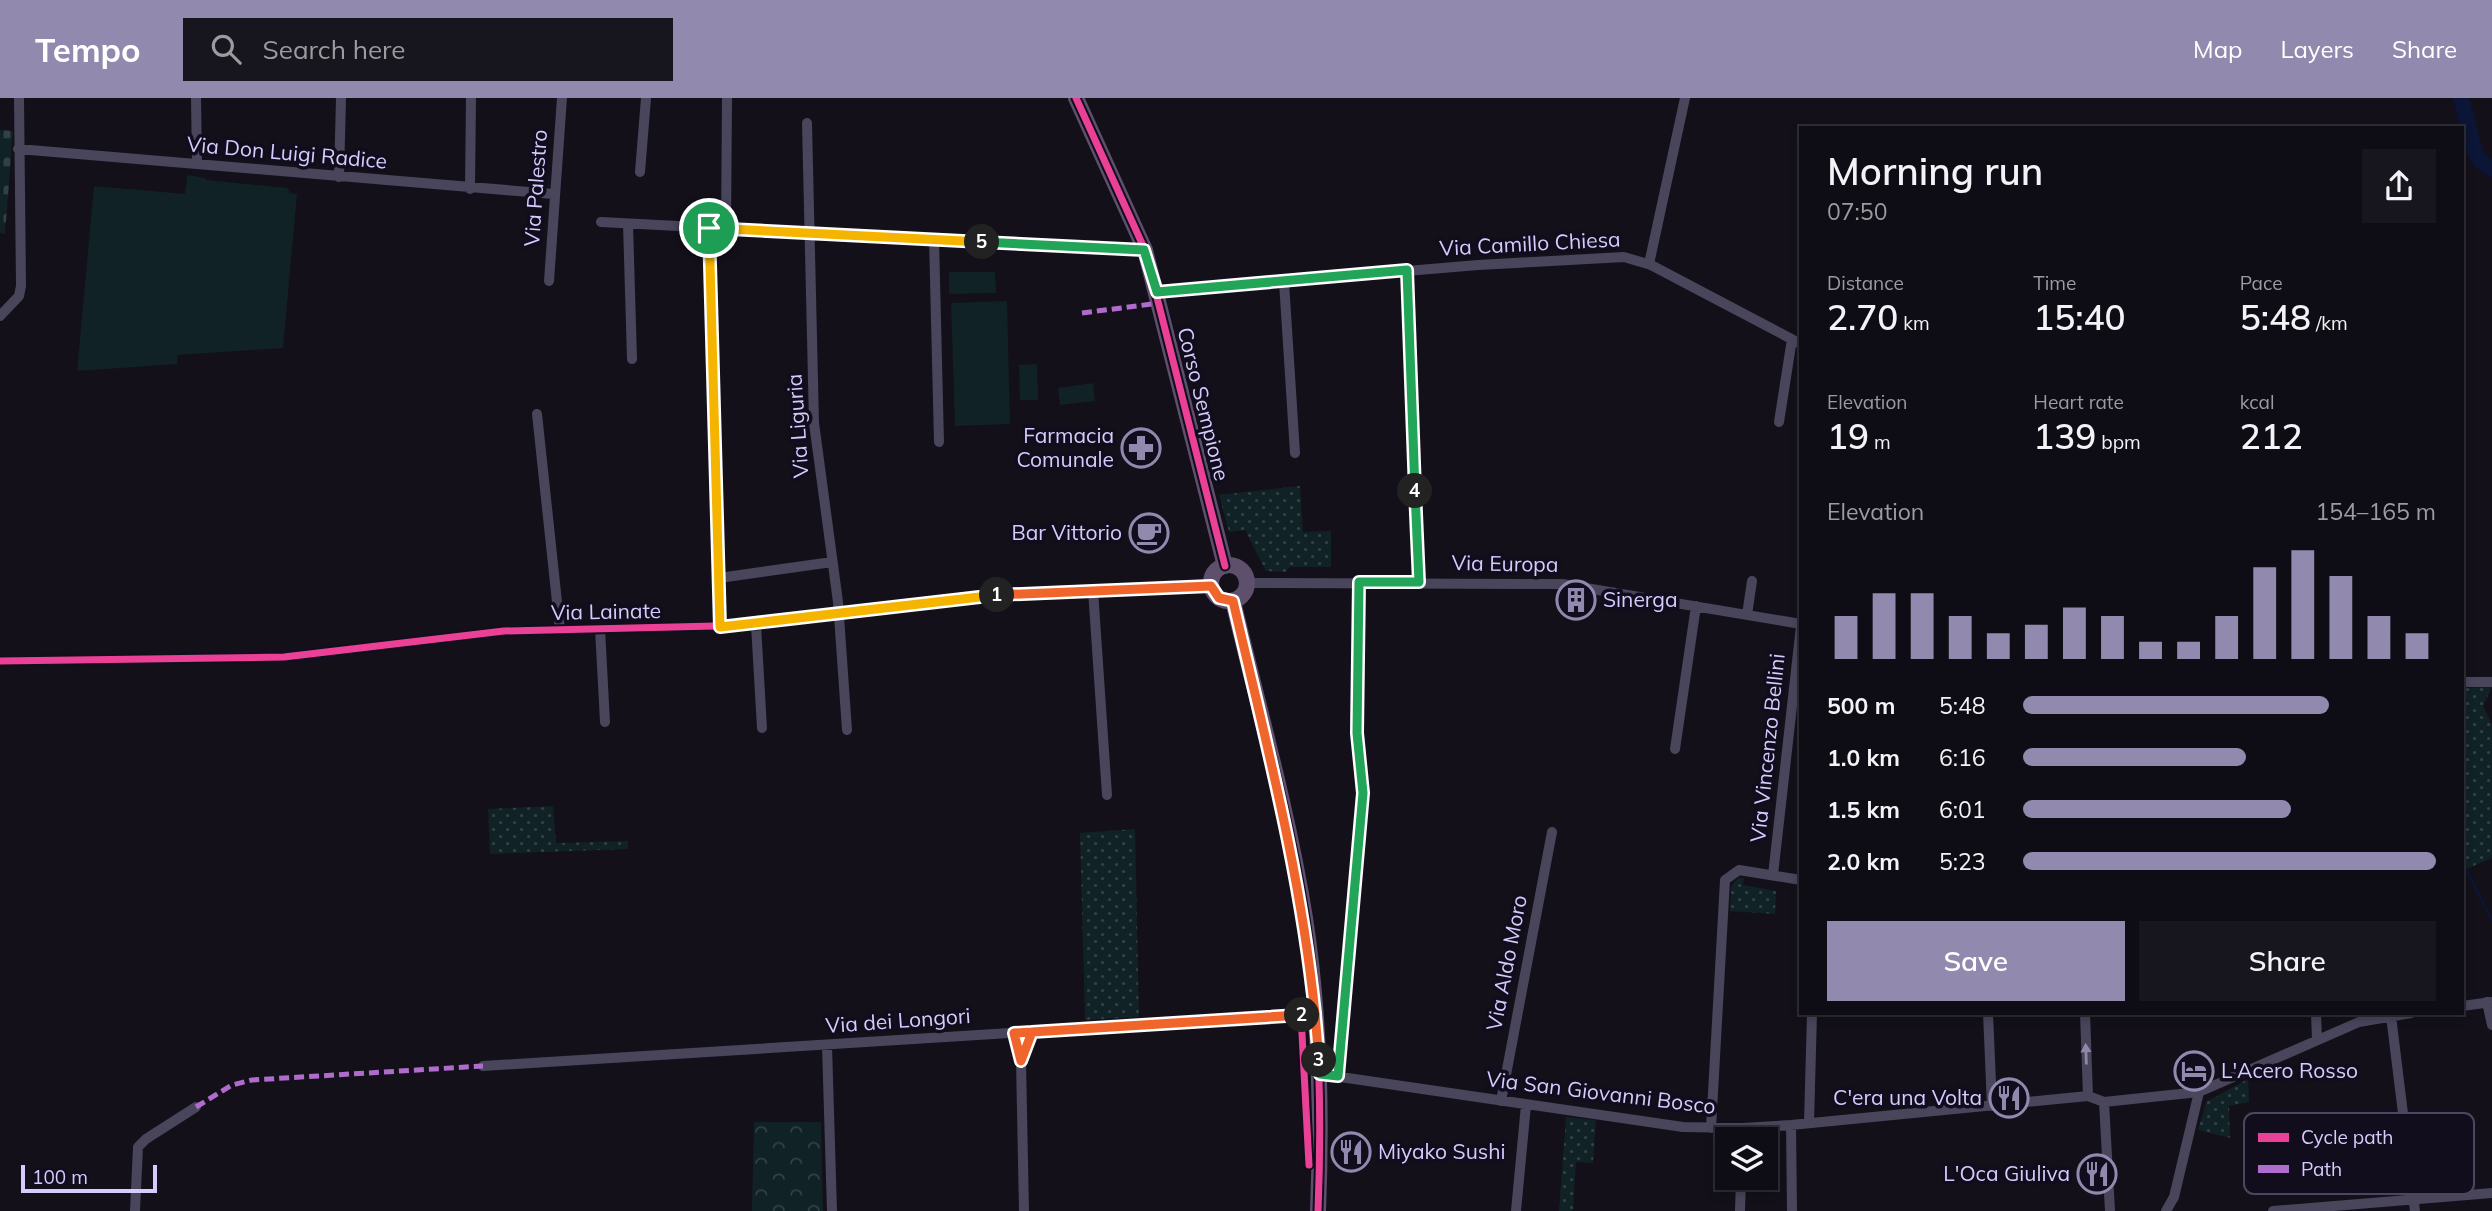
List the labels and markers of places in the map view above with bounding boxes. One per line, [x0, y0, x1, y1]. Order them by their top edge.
pin [679, 198, 739, 258]
pin: 5 [964, 225, 1000, 260]
place label: Farmacia Comunale [1016, 422, 1114, 472]
pharmacy icon: Farmacia Comunale [1120, 427, 1162, 469]
pin: 4 [1398, 474, 1432, 508]
cafe icon: Bar Vittorio [1128, 512, 1170, 554]
place label: Bar Vittorio [1011, 519, 1122, 545]
pin: 1 [979, 578, 1014, 612]
building icon: Sinerga [1555, 579, 1597, 621]
place label: Sinerga [1603, 586, 1678, 612]
pin: 2 [1284, 998, 1320, 1032]
pin: 3 [1302, 1042, 1336, 1077]
hotel icon: L'Acero Rosso [2173, 1050, 2215, 1092]
place label: L'Acero Rosso [2221, 1057, 2358, 1083]
restaurant icon: C'era una Volta [1988, 1077, 2030, 1119]
place label: C'era una Volta [1833, 1084, 1982, 1110]
restaurant icon: Miyako Sushi [1330, 1131, 1372, 1173]
place label: Miyako Sushi [1378, 1138, 1506, 1164]
restaurant icon: L'Oca Giuliva [2076, 1153, 2118, 1195]
place label: L'Oca Giuliva [1943, 1160, 2070, 1186]

